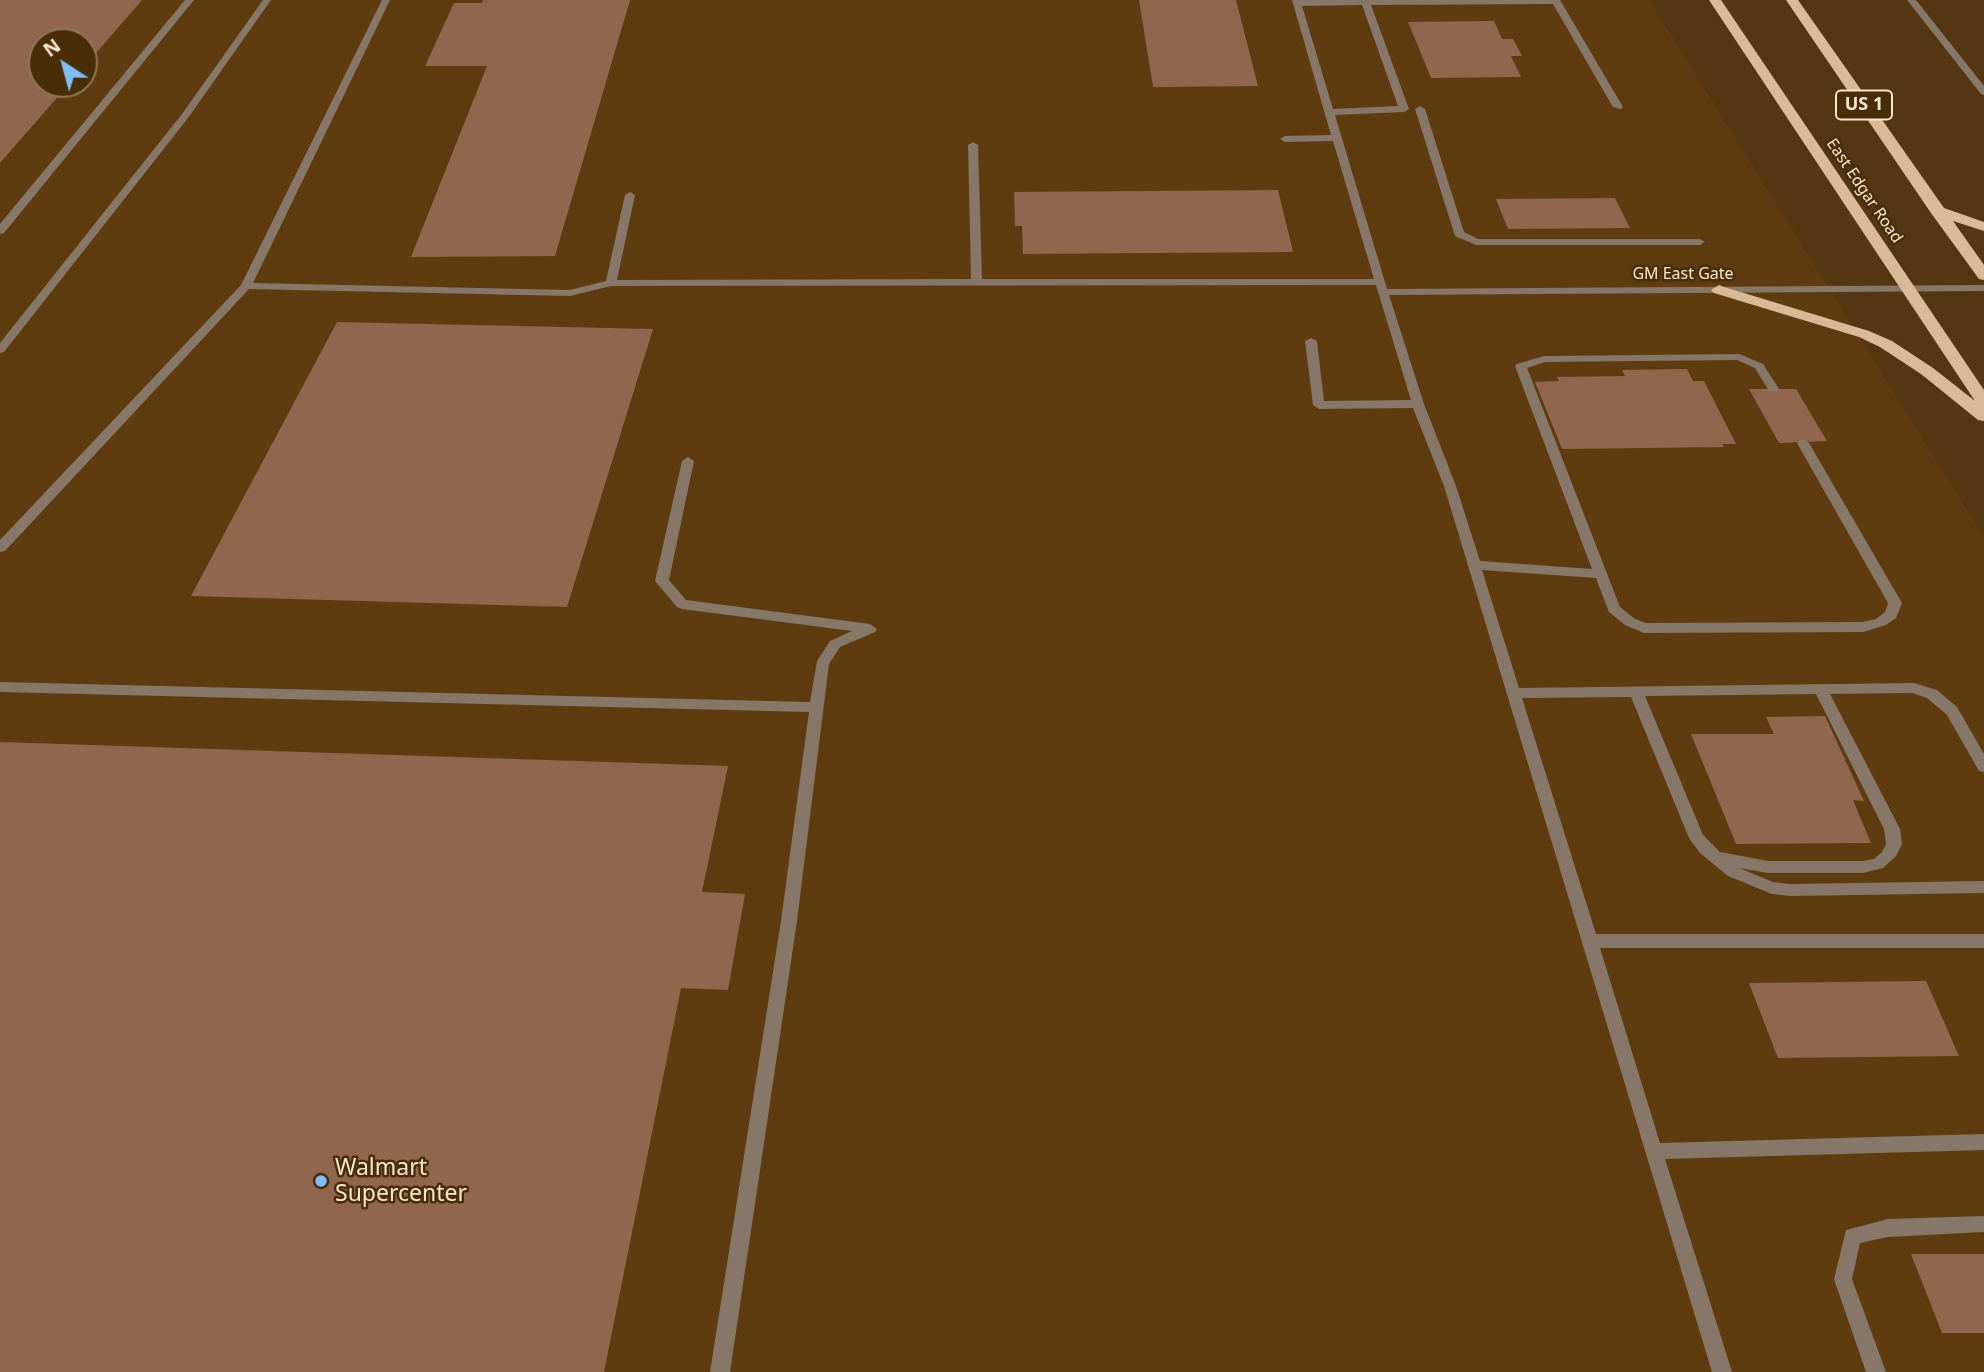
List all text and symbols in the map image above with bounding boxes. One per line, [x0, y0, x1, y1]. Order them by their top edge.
north arrow [28, 28, 98, 98]
text: N [38, 33, 66, 63]
road number: US 1 [1836, 90, 1892, 120]
street label: East Edgar Road [1822, 135, 1906, 247]
street label: GM East Gate [1632, 264, 1734, 284]
place label: Walmart Supercenter [335, 1154, 467, 1208]
marker: Walmart Supercenter [313, 1173, 329, 1189]

